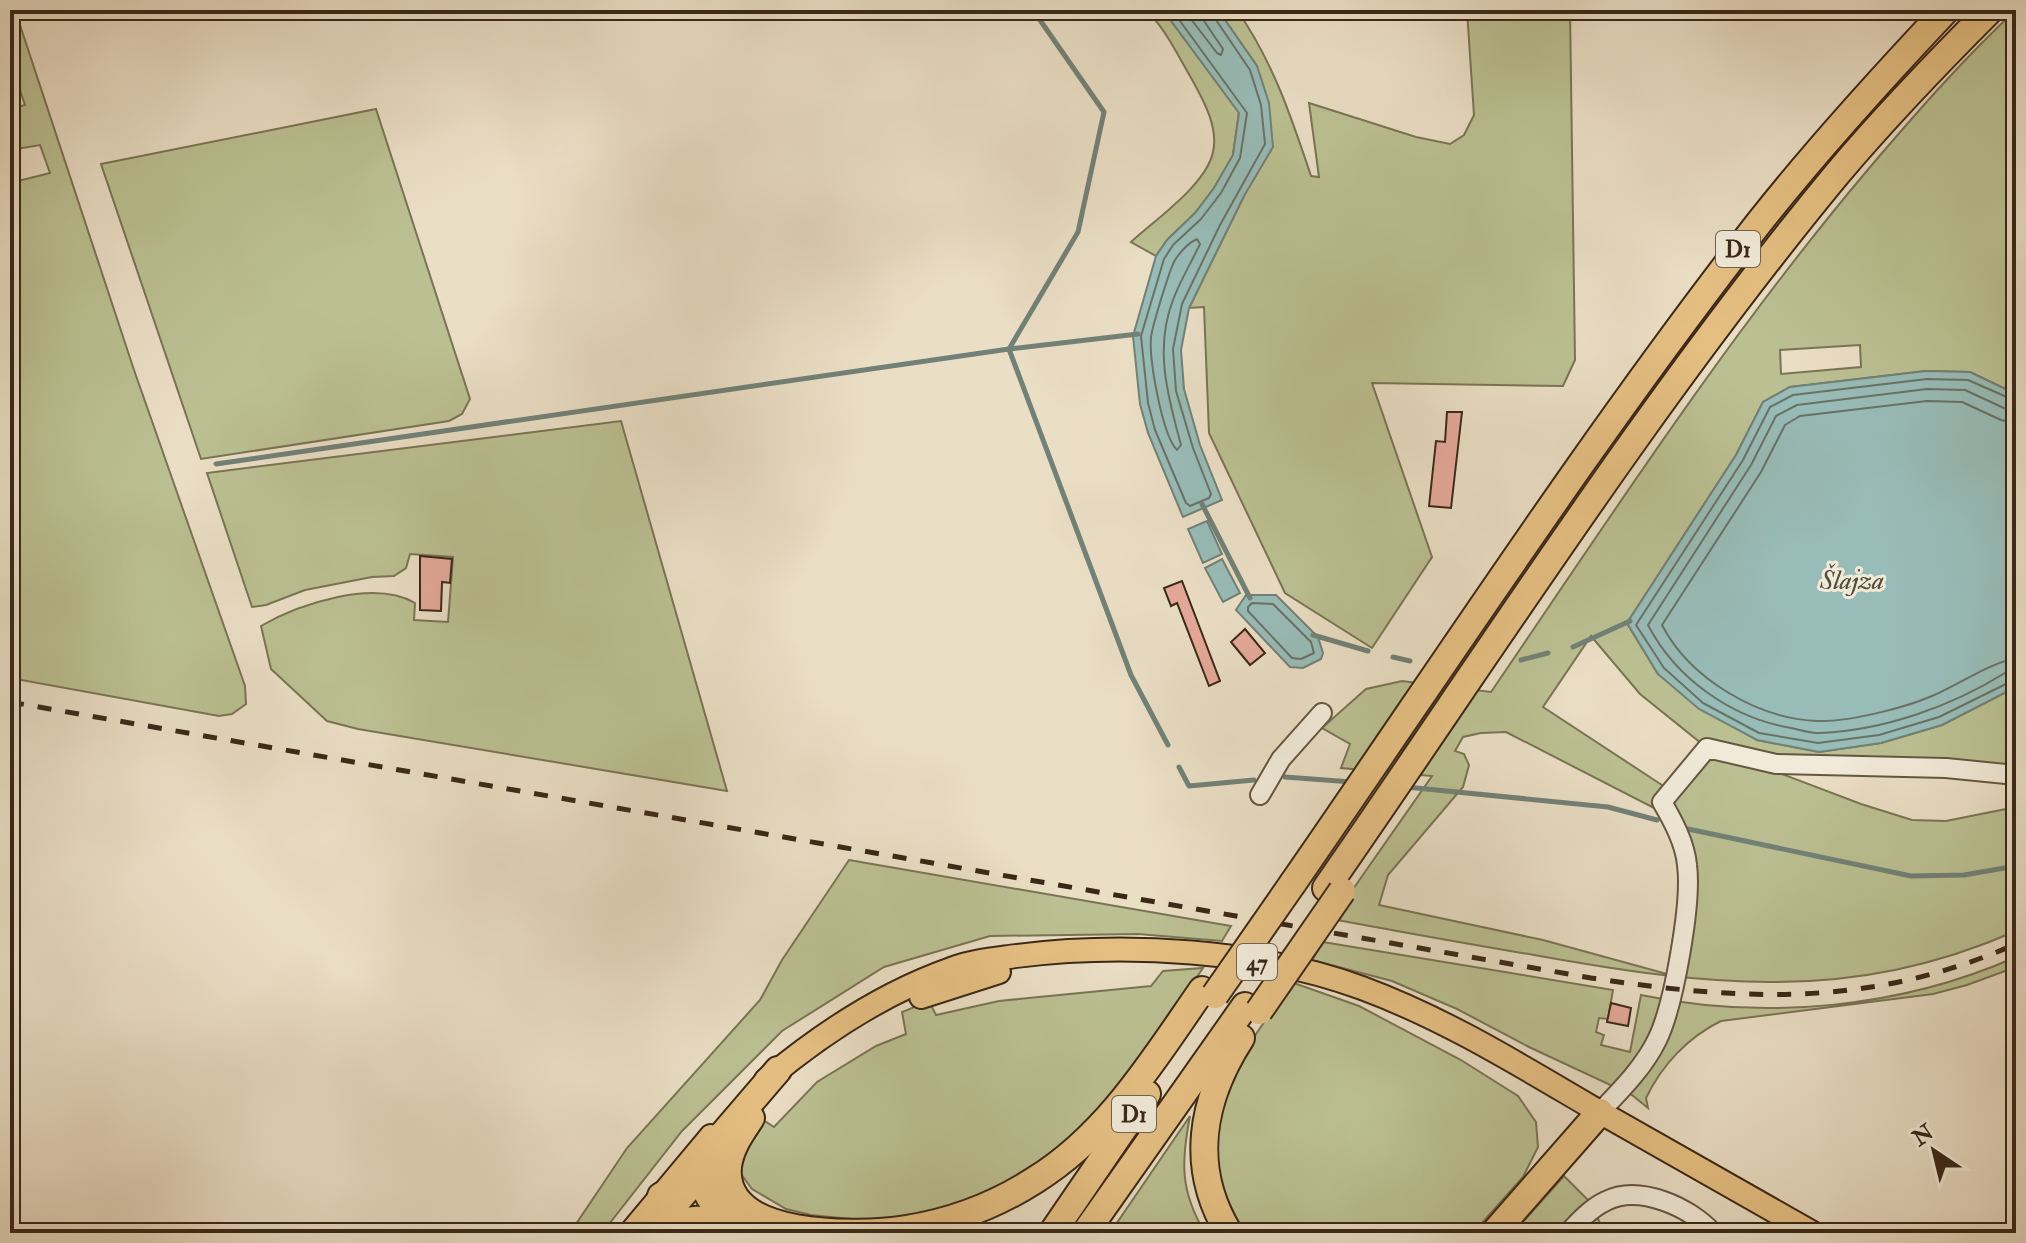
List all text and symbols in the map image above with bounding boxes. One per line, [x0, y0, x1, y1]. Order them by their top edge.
road number: D1 [1716, 231, 1760, 267]
water label: Šlajza [1819, 563, 1884, 597]
road number: 47 [1237, 944, 1277, 980]
road number: D1 [1112, 1096, 1156, 1132]
north arrow [1894, 1111, 1974, 1191]
text: N [1906, 1118, 1939, 1153]

